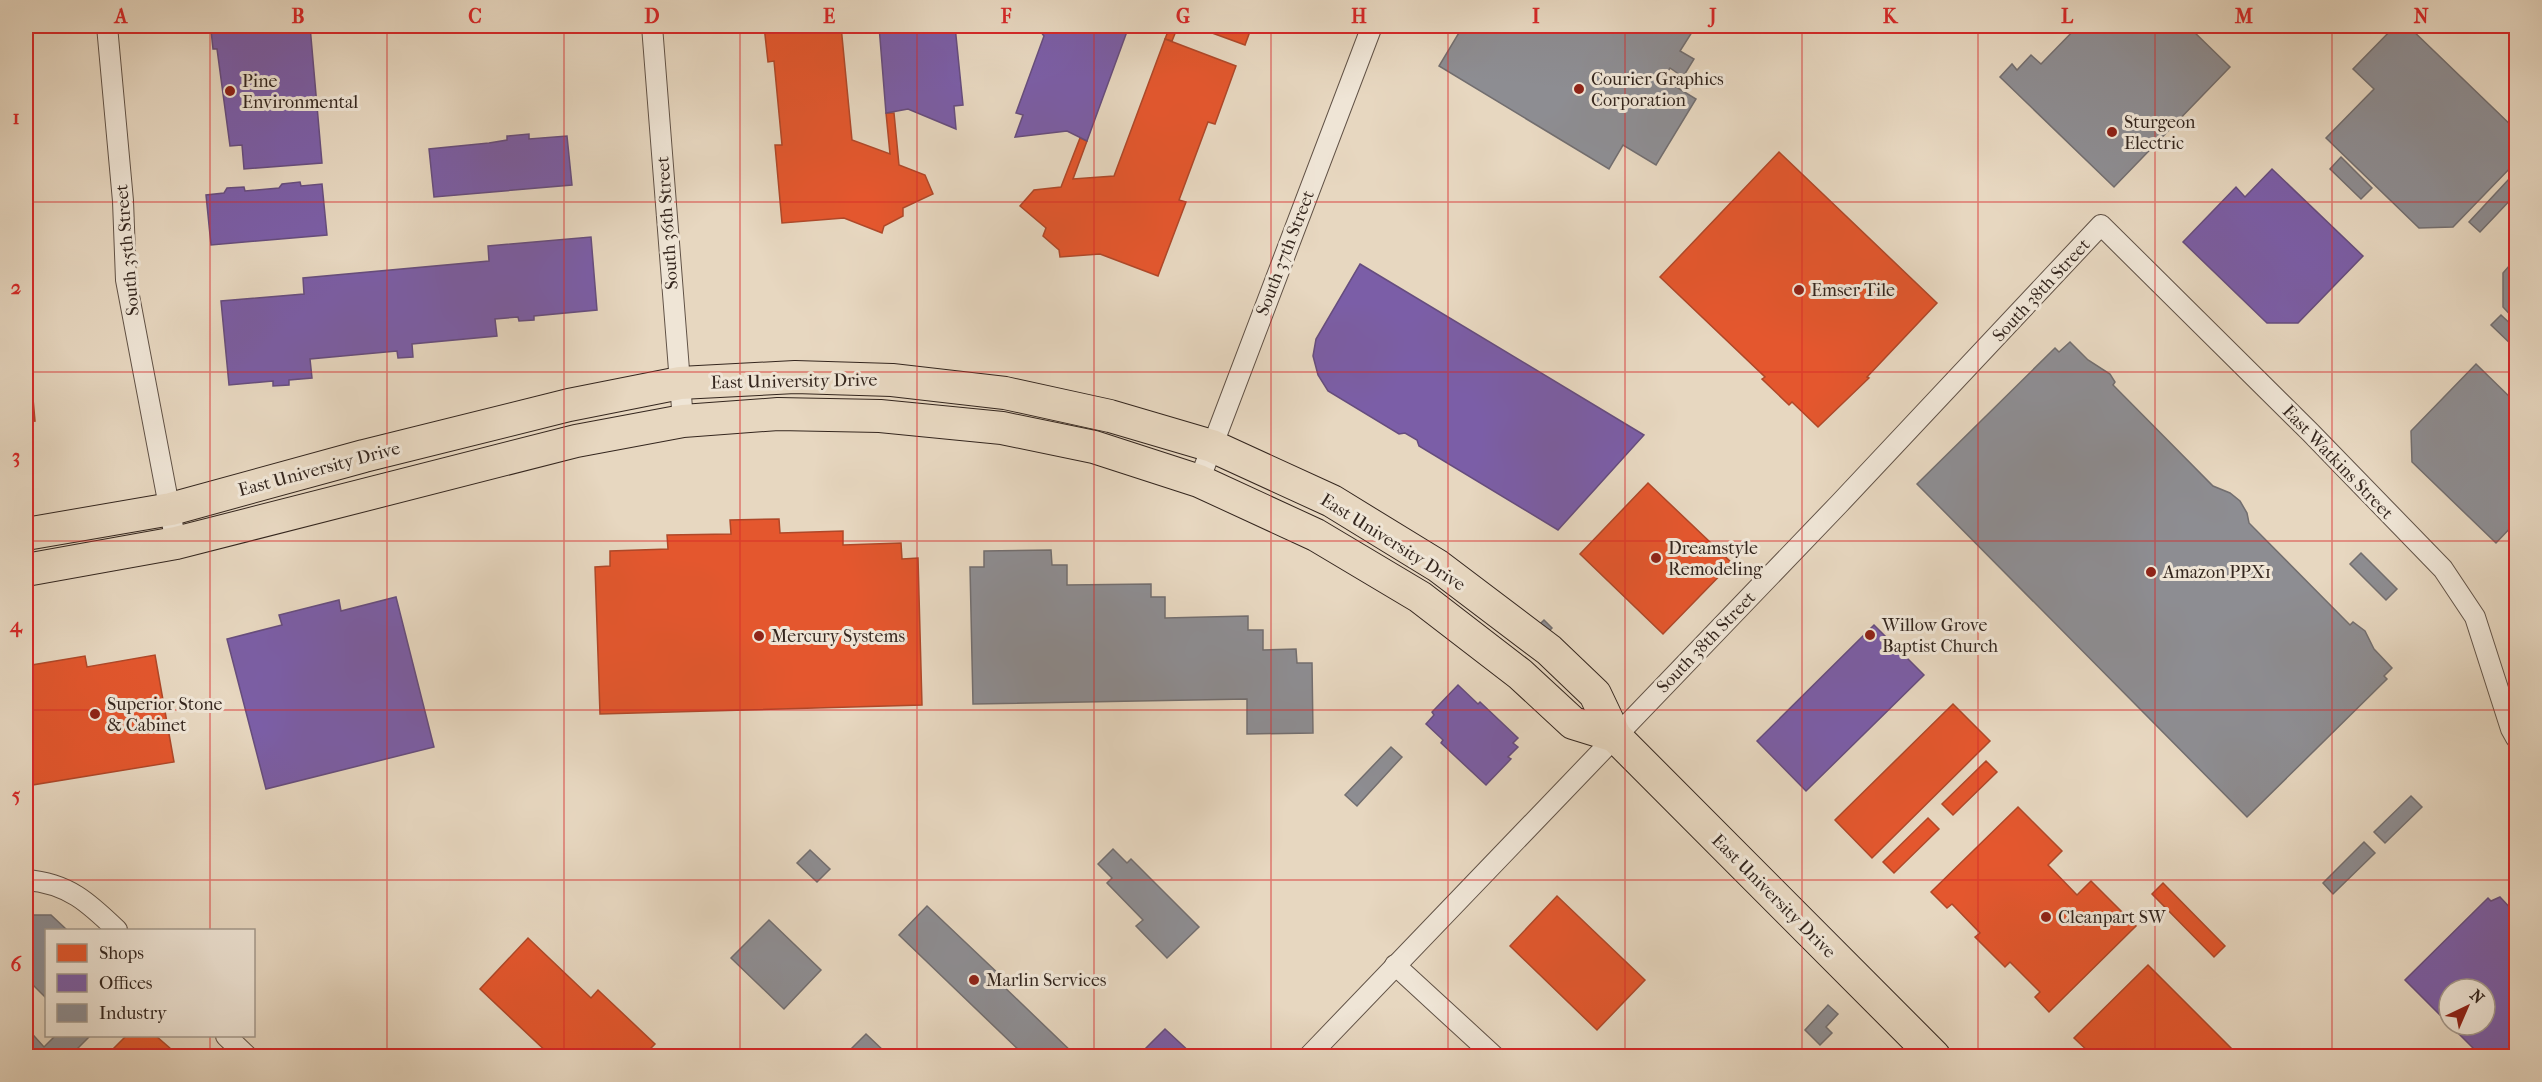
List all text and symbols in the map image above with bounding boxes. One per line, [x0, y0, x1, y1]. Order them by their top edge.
text: A [113, 5, 129, 28]
text: B [291, 5, 305, 28]
text: C [468, 5, 482, 28]
text: D [644, 5, 660, 28]
text: E [823, 5, 835, 28]
text: F [1000, 5, 1012, 28]
text: G [1176, 5, 1190, 28]
text: H [1351, 5, 1367, 28]
text: I [1532, 5, 1540, 28]
text: J [1707, 5, 1717, 28]
text: K [1883, 5, 1899, 28]
text: L [2061, 5, 2074, 28]
text: M [2234, 5, 2254, 28]
text: N [2413, 5, 2429, 28]
place label: Courier Graphics Corporation [1591, 69, 1724, 111]
place label: Pine Environmental [242, 71, 358, 113]
marker: Courier Graphics Corporation [1572, 82, 1586, 96]
marker: Pine Environmental [223, 84, 237, 98]
text: 1 [12, 106, 20, 129]
place label: Sturgeon Electric [2124, 112, 2196, 154]
marker: Sturgeon Electric [2105, 125, 2119, 139]
street label: South 36th Street [652, 155, 683, 290]
street label: South 35th Street [111, 183, 144, 317]
street label: South 37th Street [1252, 187, 1319, 319]
street label: South 38th Street [1988, 234, 2095, 346]
text: 2 [11, 276, 21, 299]
place label: Emser Tile [1811, 280, 1895, 301]
marker: Emser Tile [1792, 283, 1806, 297]
street label: East University Drive [711, 370, 878, 393]
street label: East Watkins Street [2278, 401, 2398, 524]
street label: East University Drive [236, 438, 402, 501]
text: 3 [12, 445, 20, 468]
street label: East University Drive [1317, 489, 1469, 596]
place label: Dreamstyle Remodeling [1668, 538, 1763, 580]
marker: Dreamstyle Remodeling [1649, 551, 1663, 565]
place label: Amazon PPX1 [2162, 562, 2271, 583]
marker: Amazon PPX1 [2144, 565, 2158, 579]
street label: South 38th Street [1653, 587, 1761, 698]
text: 4 [9, 614, 23, 638]
place label: Willow Grove Baptist Church [1881, 615, 1998, 657]
place label: Mercury Systems [771, 626, 905, 647]
marker: Willow Grove Baptist Church [1863, 628, 1877, 642]
marker: Mercury Systems [752, 629, 766, 643]
place label: Superior Stone & Cabinet [107, 694, 223, 736]
marker: Superior Stone & Cabinet [88, 707, 102, 721]
text: 5 [12, 784, 21, 807]
street label: East University Drive [1707, 830, 1840, 963]
place label: Cleanpart SW [2058, 907, 2167, 928]
marker: Cleanpart SW [2039, 910, 2053, 924]
legend [45, 929, 255, 1037]
text: Shops [99, 943, 144, 964]
text: 6 [11, 953, 23, 976]
place label: Marlin Services [986, 970, 1107, 991]
text: Offices [99, 973, 153, 994]
marker: Marlin Services [967, 973, 981, 987]
north arrow [2437, 977, 2497, 1037]
text: N [2466, 986, 2489, 1008]
text: Industry [99, 1003, 168, 1024]

